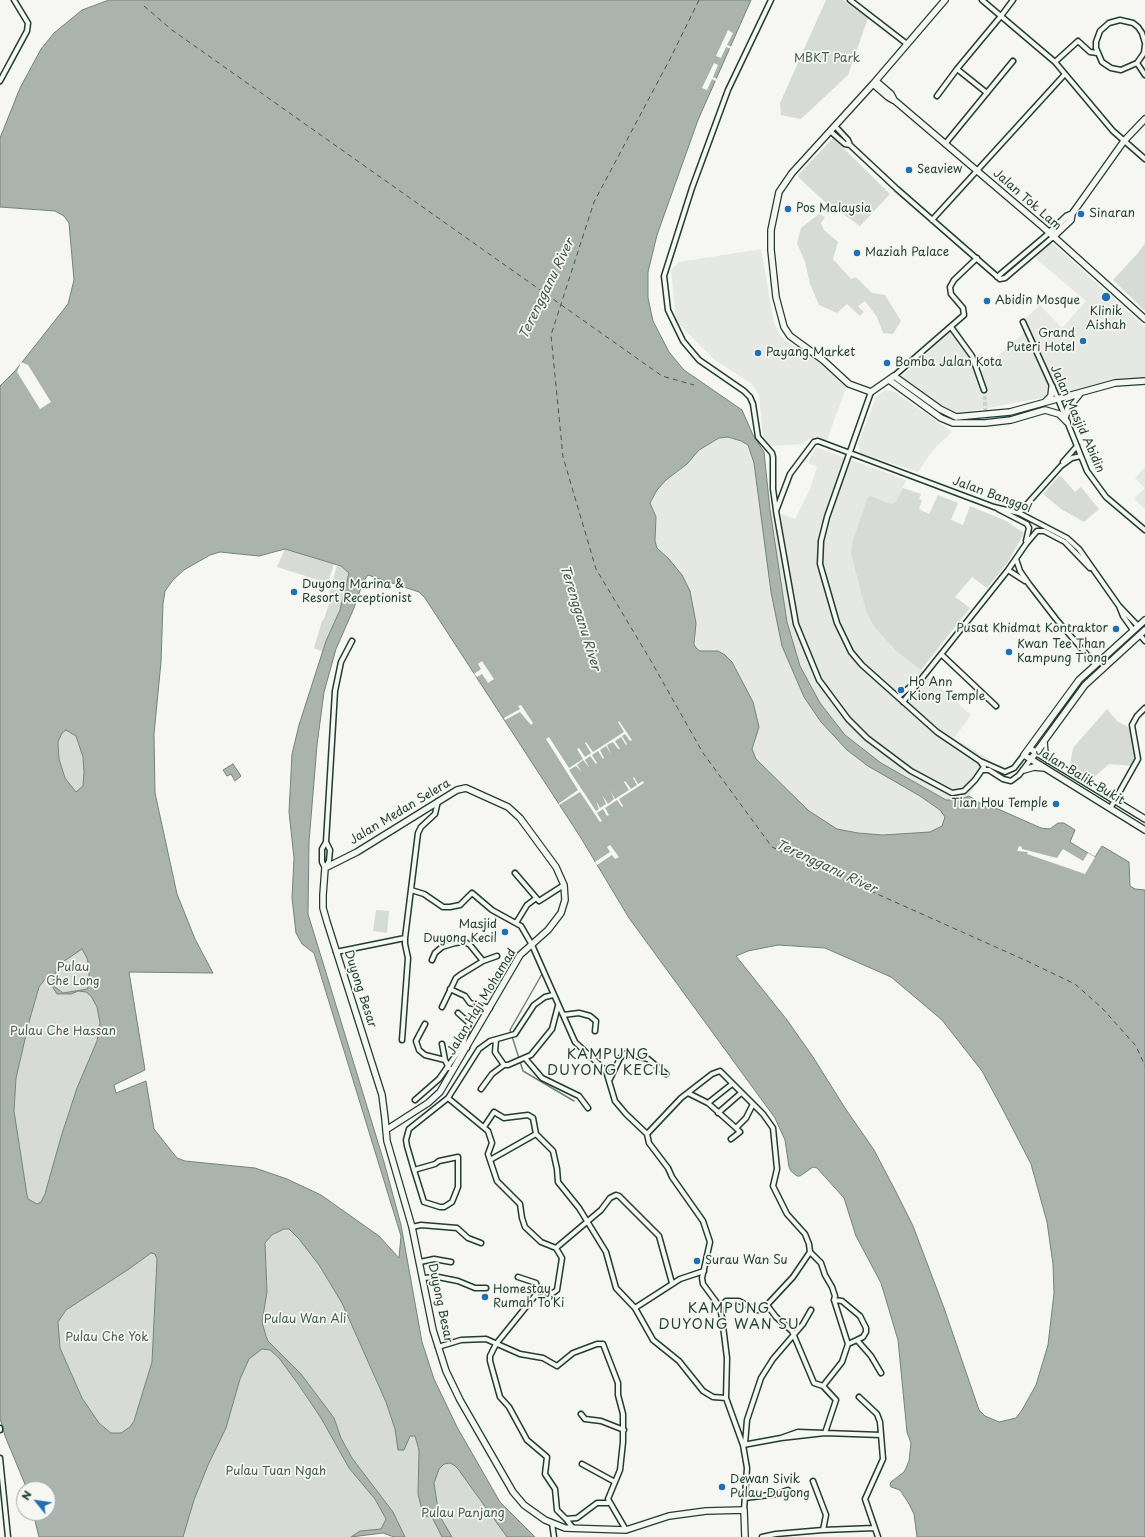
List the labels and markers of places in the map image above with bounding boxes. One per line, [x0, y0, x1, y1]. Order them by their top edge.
place label: Seaview [917, 163, 962, 177]
marker: Seaview [904, 165, 914, 175]
place label: Pos Malaysia [796, 202, 871, 216]
marker: Pos Malaysia [783, 204, 793, 214]
place label: Sinaran [1089, 207, 1135, 221]
marker: Sinaran [1076, 209, 1086, 219]
place label: Maziah Palace [865, 246, 949, 260]
marker: Maziah Palace [852, 248, 862, 258]
marker: Klinik Aishah [1100, 291, 1112, 303]
place label: Abidin Mosque [995, 294, 1080, 308]
marker: Abidin Mosque [982, 296, 992, 306]
place label: Klinik Aishah [1086, 305, 1126, 333]
place label: Grand Puteri Hotel [1006, 327, 1075, 355]
marker: Grand Puteri Hotel [1078, 336, 1088, 346]
place label: Payang Market [766, 346, 855, 360]
marker: Payang Market [753, 348, 763, 358]
place label: Bomba Jalan Kota [895, 356, 1002, 370]
marker: Bomba Jalan Kota [882, 358, 892, 368]
place label: Duyong Marina & Resort Receptionist [302, 578, 412, 606]
marker: Duyong Marina & Resort Receptionist [289, 587, 299, 597]
place label: Pusat Khidmat Kontraktor [956, 622, 1108, 636]
marker: Pusat Khidmat Kontraktor [1111, 624, 1121, 634]
place label: Kwan Tee Than Kampung Tiong [1017, 638, 1107, 666]
marker: Kwan Tee Than Kampung Tiong [1004, 647, 1014, 657]
place label: Ho Ann Kiong Temple [909, 676, 985, 704]
marker: Ho Ann Kiong Temple [896, 685, 906, 695]
place label: Tian Hou Temple [951, 797, 1048, 811]
marker: Tian Hou Temple [1051, 799, 1061, 809]
place label: Masjid Duyong Kecil [423, 918, 497, 946]
marker: Masjid Duyong Kecil [500, 927, 510, 937]
place label: Surau Wan Su [705, 1254, 788, 1268]
marker: Surau Wan Su [692, 1256, 702, 1266]
place label: Homestay Rumah To’Ki [493, 1283, 564, 1311]
marker: Homestay Rumah To’Ki [480, 1292, 490, 1302]
place label: Dewan Sivik Pulau Duyong [730, 1473, 810, 1501]
marker: Dewan Sivik Pulau Duyong [717, 1482, 727, 1492]

